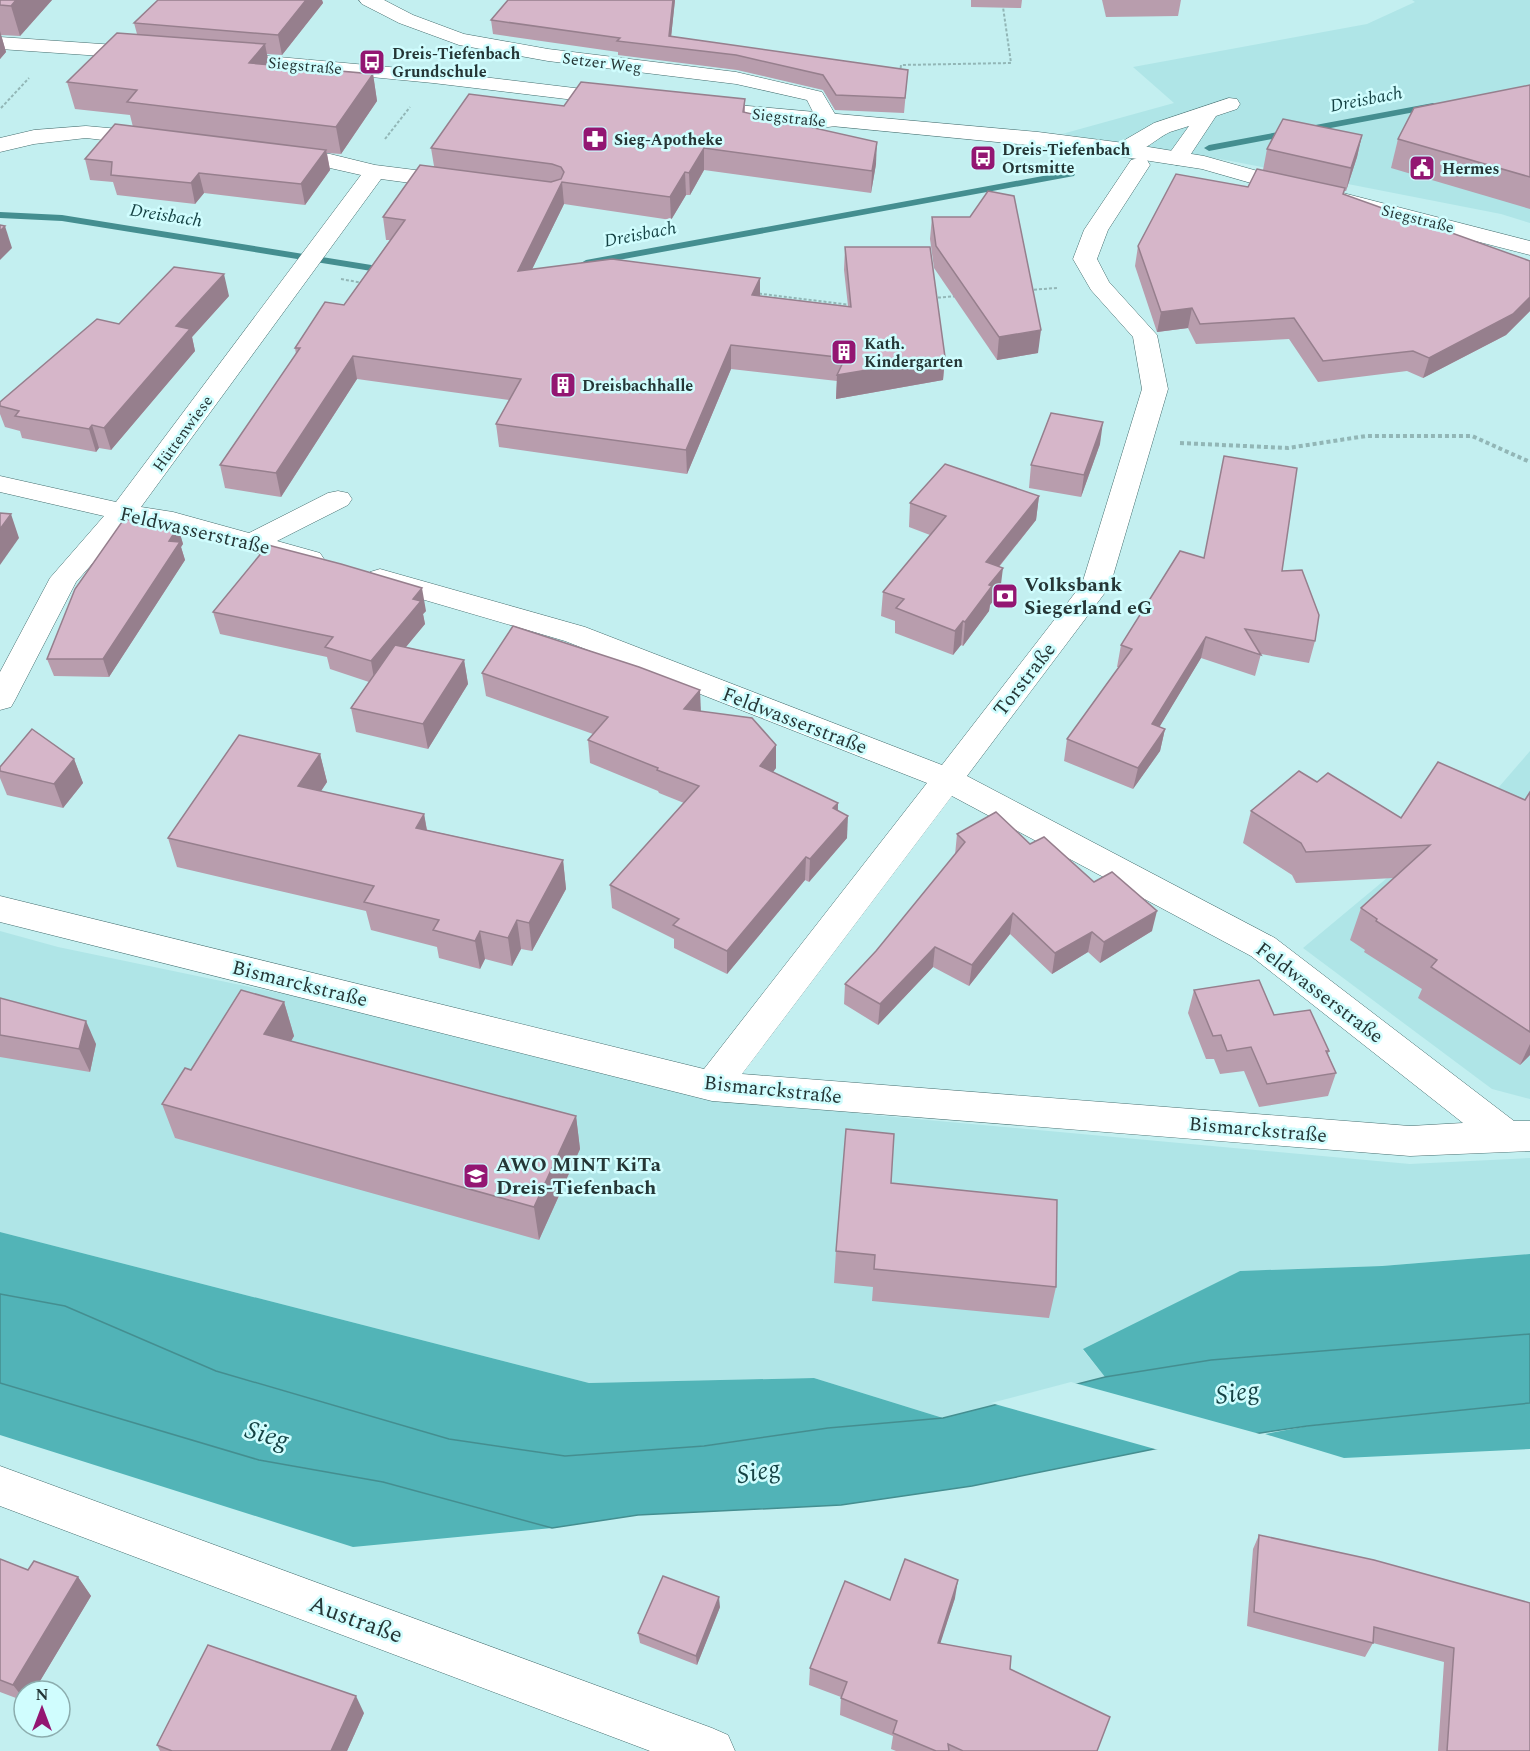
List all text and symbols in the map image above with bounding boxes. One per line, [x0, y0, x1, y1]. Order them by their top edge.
place label: Dreis-Tiefenbach Grundschule [392, 42, 520, 84]
street label: Setzer Weg [561, 46, 643, 80]
bus stop icon: Dreis-Tiefenbach Grundschule [357, 47, 387, 77]
street label: Siegstraße [267, 51, 343, 81]
water label: Dreisbach [1328, 79, 1405, 120]
street label: Siegstraße [751, 102, 827, 134]
pharmacy icon: Sieg-Apotheke [580, 124, 610, 154]
place label: Sieg-Apotheke [614, 128, 723, 152]
place label: Dreis-Tiefenbach Ortsmitte [1002, 138, 1130, 180]
bus stop icon: Dreis-Tiefenbach Ortsmitte [968, 143, 998, 173]
public building icon: Hermes [1407, 153, 1437, 183]
place label: Hermes [1442, 157, 1499, 181]
water label: Dreisbach [128, 196, 204, 235]
street label: Siegstraße [1379, 198, 1457, 240]
water label: Dreisbach [602, 214, 679, 255]
place label: Kath. Kindergarten [864, 332, 963, 374]
building icon: Kath. Kindergarten [829, 337, 859, 367]
building icon: Dreisbachhalle [548, 370, 578, 400]
place label: Dreisbachhalle [582, 374, 693, 398]
street label: Hüttenwiese [147, 390, 219, 477]
street label: Feldwasserstraße [117, 499, 273, 563]
place label: Volksbank Siegerland eG [1024, 570, 1152, 623]
bank icon: Volksbank Siegerland eG [990, 581, 1020, 611]
street label: Torstraße [986, 636, 1063, 723]
street label: Feldwasserstraße [718, 679, 872, 762]
street label: Feldwasserstraße [1249, 935, 1390, 1051]
street label: Bismarckstraße [229, 953, 371, 1015]
street label: Bismarckstraße [702, 1068, 843, 1112]
street label: Bismarckstraße [1188, 1109, 1328, 1151]
place label: AWO MINT KiTa Dreis-Tiefenbach [496, 1150, 662, 1203]
school or university icon: AWO MINT KiTa Dreis-Tiefenbach [461, 1161, 491, 1191]
water label: Sieg [1213, 1370, 1263, 1416]
water label: Sieg [240, 1410, 294, 1461]
water label: Sieg [733, 1448, 784, 1495]
street label: Austraße [304, 1586, 408, 1654]
north arrow [12, 1679, 72, 1739]
text: N [35, 1683, 49, 1707]

